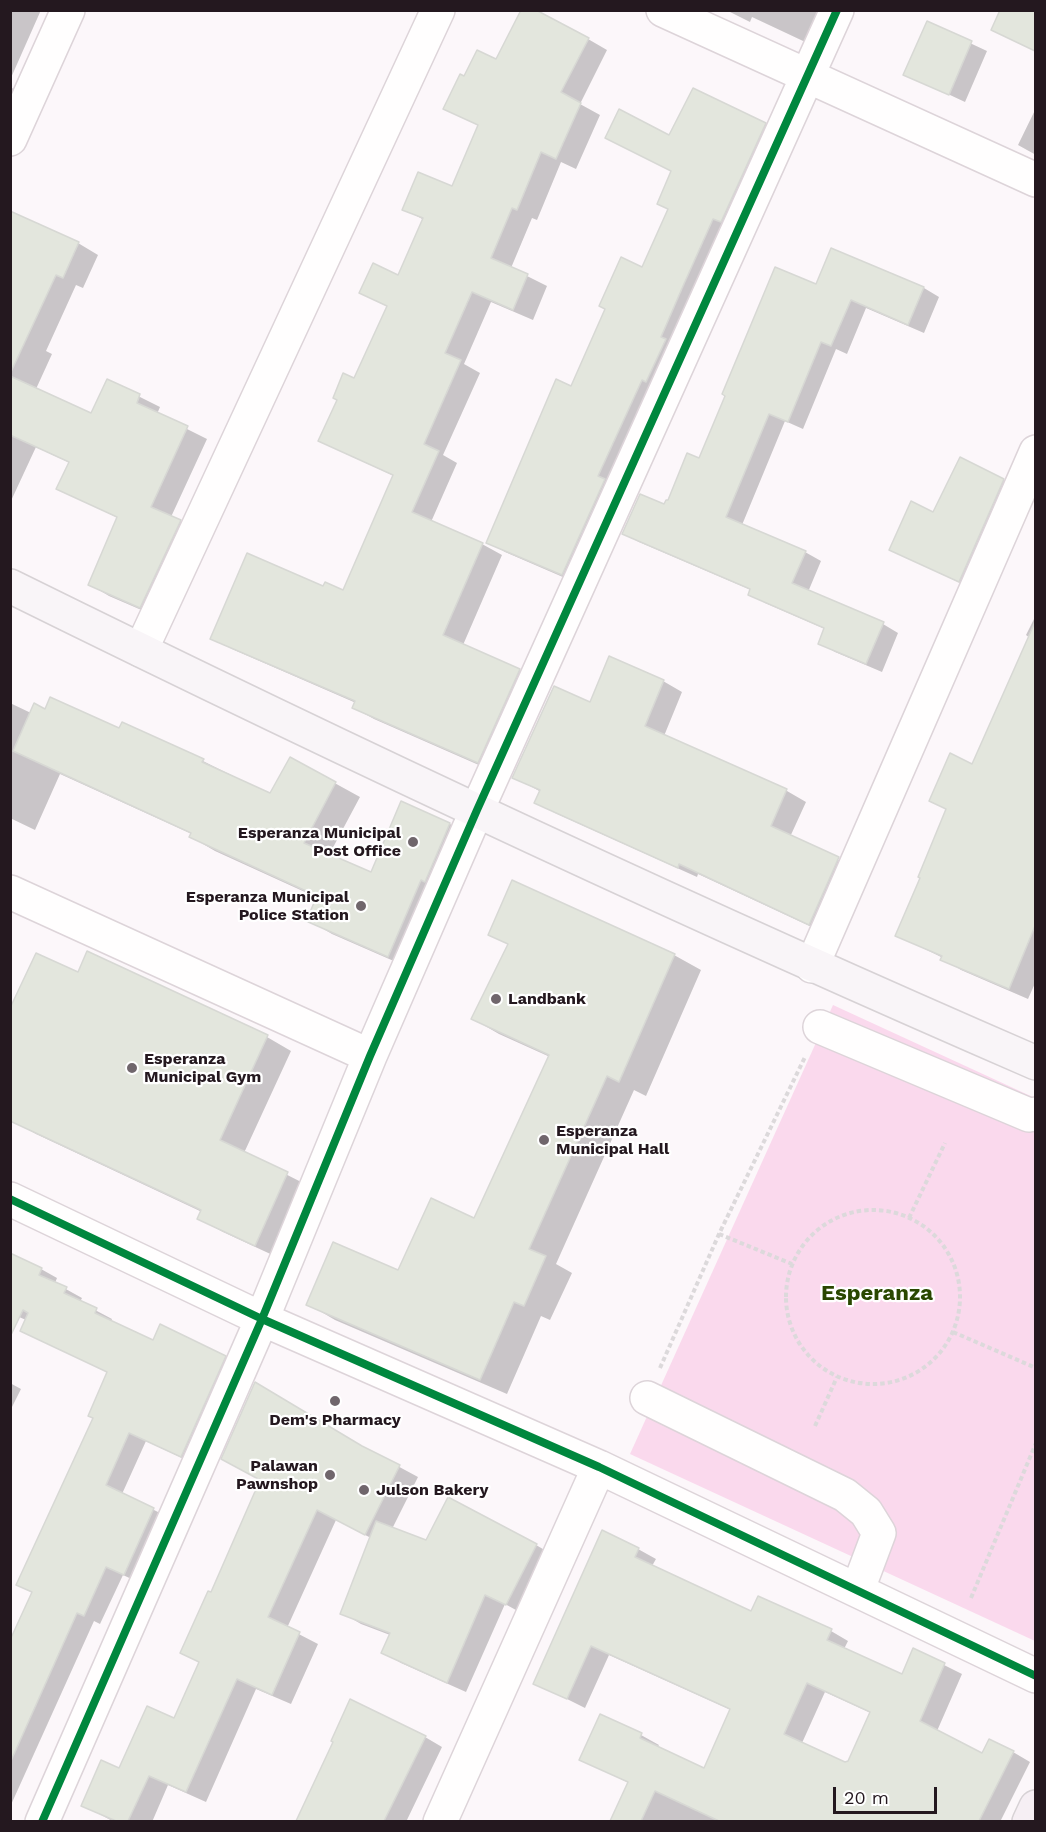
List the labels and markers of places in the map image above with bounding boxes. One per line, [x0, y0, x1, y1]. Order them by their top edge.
place label: Esperanza Municipal Post Office [238, 823, 401, 861]
marker: Esperanza Municipal Post Office [406, 835, 420, 849]
place label: Esperanza Municipal Police Station [186, 887, 349, 925]
marker: Esperanza Municipal Police Station [354, 899, 368, 913]
place label: Landbank [508, 989, 586, 1009]
marker: Landbank [489, 992, 503, 1006]
place label: Esperanza Municipal Gym [144, 1049, 261, 1087]
marker: Esperanza Municipal Gym [125, 1061, 139, 1075]
place label: Esperanza Municipal Hall [556, 1121, 669, 1159]
marker: Esperanza Municipal Hall [537, 1133, 551, 1147]
marker: Dem's Pharmacy [328, 1394, 342, 1408]
place label: Dem's Pharmacy [269, 1410, 401, 1430]
place label: Palawan Pawnshop [236, 1456, 318, 1494]
marker: Palawan Pawnshop [323, 1468, 337, 1482]
place label: Julson Bakery [376, 1480, 488, 1500]
marker: Julson Bakery [357, 1483, 371, 1497]

